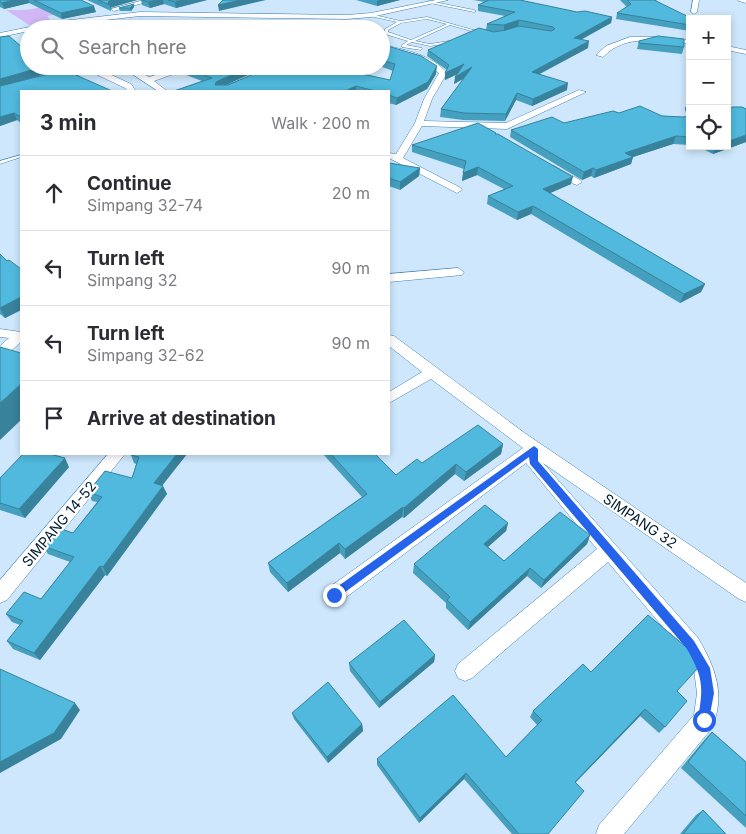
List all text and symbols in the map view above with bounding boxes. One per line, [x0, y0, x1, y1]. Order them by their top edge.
map controls [686, 15, 731, 150]
button: + [686, 15, 731, 60]
search box [20, 20, 390, 75]
icon: search [38, 34, 66, 62]
text: Search here [78, 36, 187, 59]
button: − [686, 60, 731, 105]
button: locate [686, 105, 731, 150]
text: 3 min [40, 110, 96, 135]
text: Walk · 200 m [271, 113, 370, 133]
text: Continue [87, 172, 172, 195]
icon: ahead [40, 179, 68, 207]
text: 20 m [332, 183, 370, 203]
text: Simpang 32-74 [87, 195, 203, 215]
text: Turn left [87, 247, 165, 270]
icon: left [40, 254, 68, 282]
text: 90 m [331, 258, 370, 278]
text: Simpang 32 [87, 270, 178, 290]
text: Turn left [87, 322, 165, 345]
icon: left [40, 329, 68, 357]
text: 90 m [331, 333, 370, 353]
text: Simpang 32-62 [87, 345, 205, 365]
icon: arrive [40, 404, 68, 432]
text: Arrive at destination [87, 407, 276, 430]
street label: SIMPANG 14-52 [18, 478, 99, 570]
street label: SIMPANG 32 [600, 490, 680, 551]
route end [323, 584, 346, 607]
route start [693, 709, 716, 732]

